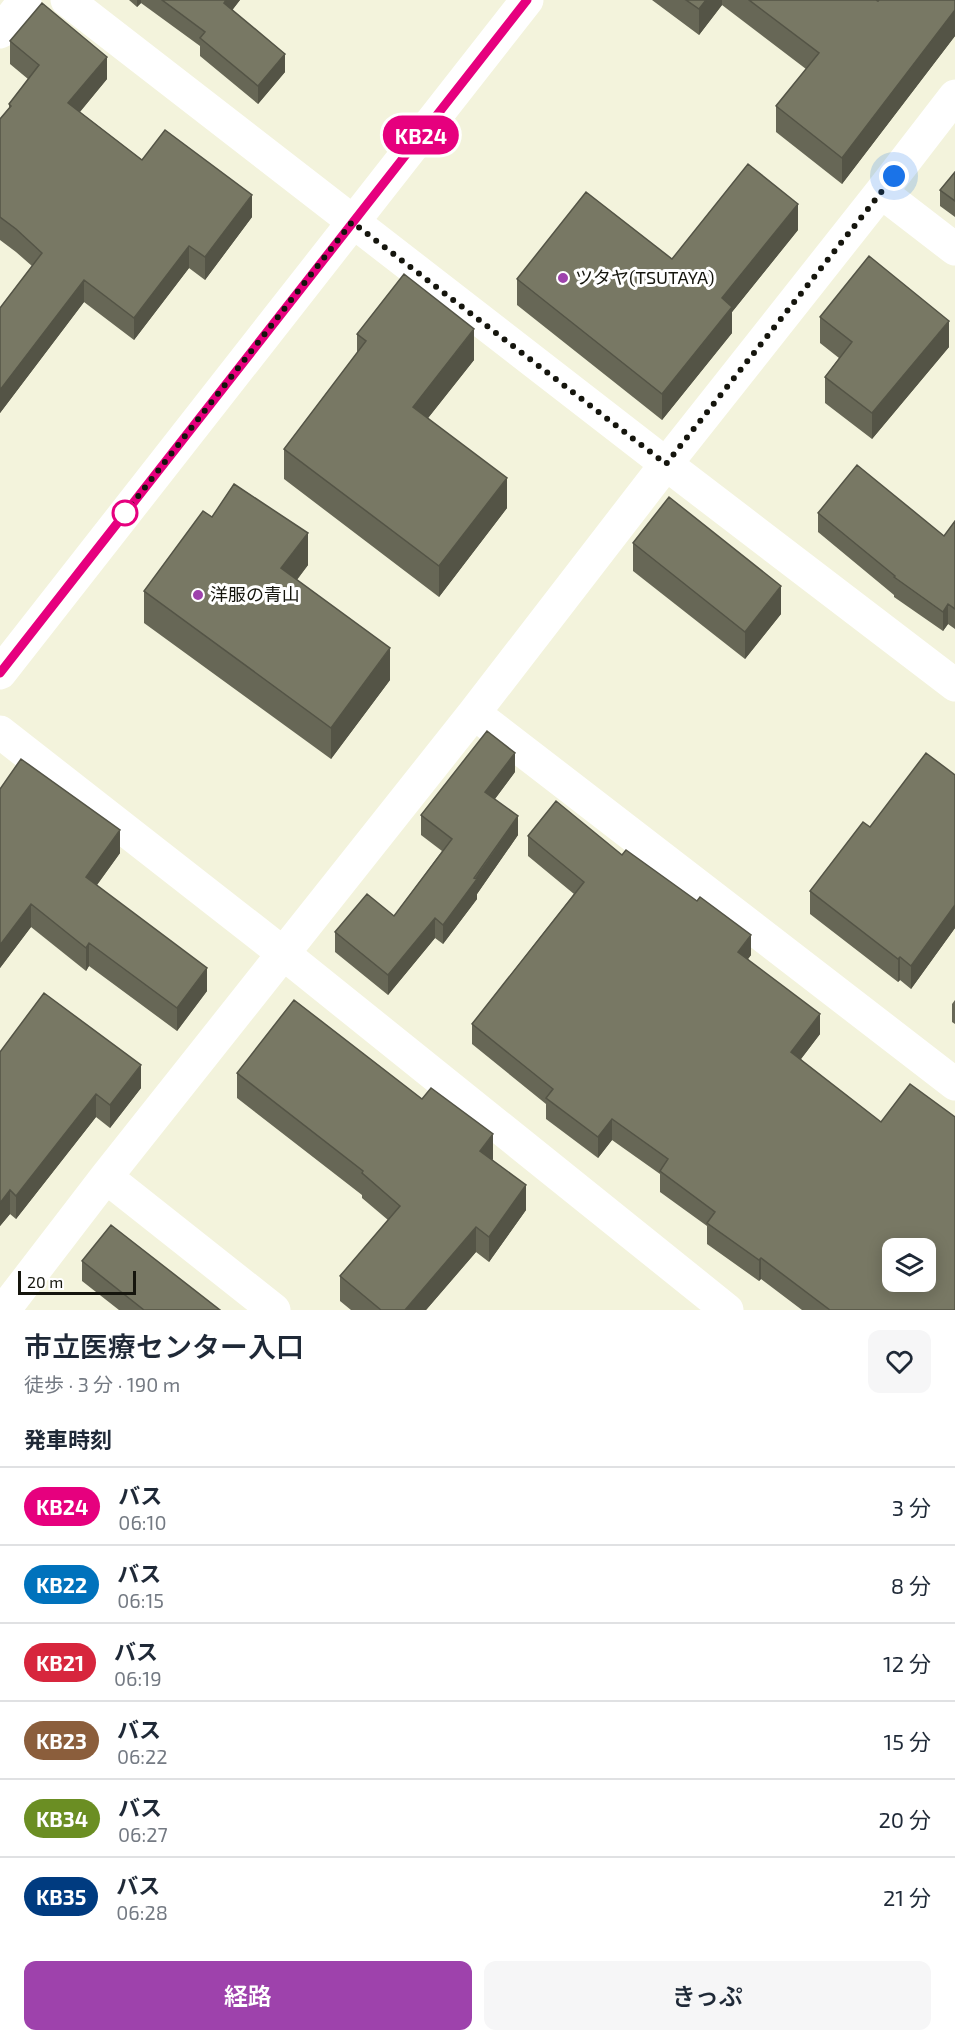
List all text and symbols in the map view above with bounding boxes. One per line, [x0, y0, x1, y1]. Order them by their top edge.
line badge: KB24 [379, 116, 463, 154]
text: KB24 [395, 123, 447, 148]
your location [879, 161, 909, 191]
place label: ツタヤ(TSUTAYA) [575, 266, 715, 288]
marker: ツタヤ(TSUTAYA) [556, 271, 570, 285]
unlabelled marker [112, 500, 138, 526]
place label: 洋服の青山 [210, 583, 300, 605]
marker: 洋服の青山 [191, 588, 205, 602]
map controls [882, 1238, 936, 1292]
button: layers [882, 1238, 936, 1292]
scale bar [18, 1268, 136, 1296]
text: 20 m [27, 1272, 63, 1291]
text: 市立医療センター入口 [24, 1329, 304, 1363]
button: heart [868, 1330, 931, 1393]
text: 徒歩 · 3 分 · 190 m [24, 1372, 180, 1396]
text: 発車時刻 [24, 1426, 112, 1452]
text: バス [118, 1482, 162, 1508]
text: KB24 [36, 1494, 88, 1519]
text: 3 分 [892, 1494, 931, 1520]
text: 06:10 [118, 1510, 167, 1534]
text: バス [117, 1560, 161, 1586]
text: KB22 [36, 1572, 87, 1597]
text: 8 分 [891, 1572, 931, 1598]
text: 06:15 [117, 1588, 164, 1612]
text: バス [114, 1638, 158, 1664]
text: KB21 [36, 1650, 84, 1675]
text: 12 分 [883, 1650, 931, 1676]
text: 06:19 [114, 1666, 162, 1690]
text: バス [117, 1716, 161, 1742]
text: KB23 [36, 1728, 87, 1753]
text: 15 分 [884, 1728, 931, 1754]
text: 06:22 [117, 1744, 168, 1768]
text: バス [118, 1794, 162, 1820]
text: KB34 [36, 1806, 88, 1831]
text: 20 分 [878, 1806, 931, 1832]
text: 06:27 [118, 1822, 168, 1846]
text: バス [116, 1872, 160, 1898]
text: KB35 [36, 1884, 86, 1909]
text: 21 分 [883, 1884, 931, 1910]
text: 06:28 [116, 1900, 168, 1924]
button: 経路 [24, 1961, 472, 2030]
button: きっぷ [484, 1961, 931, 2030]

